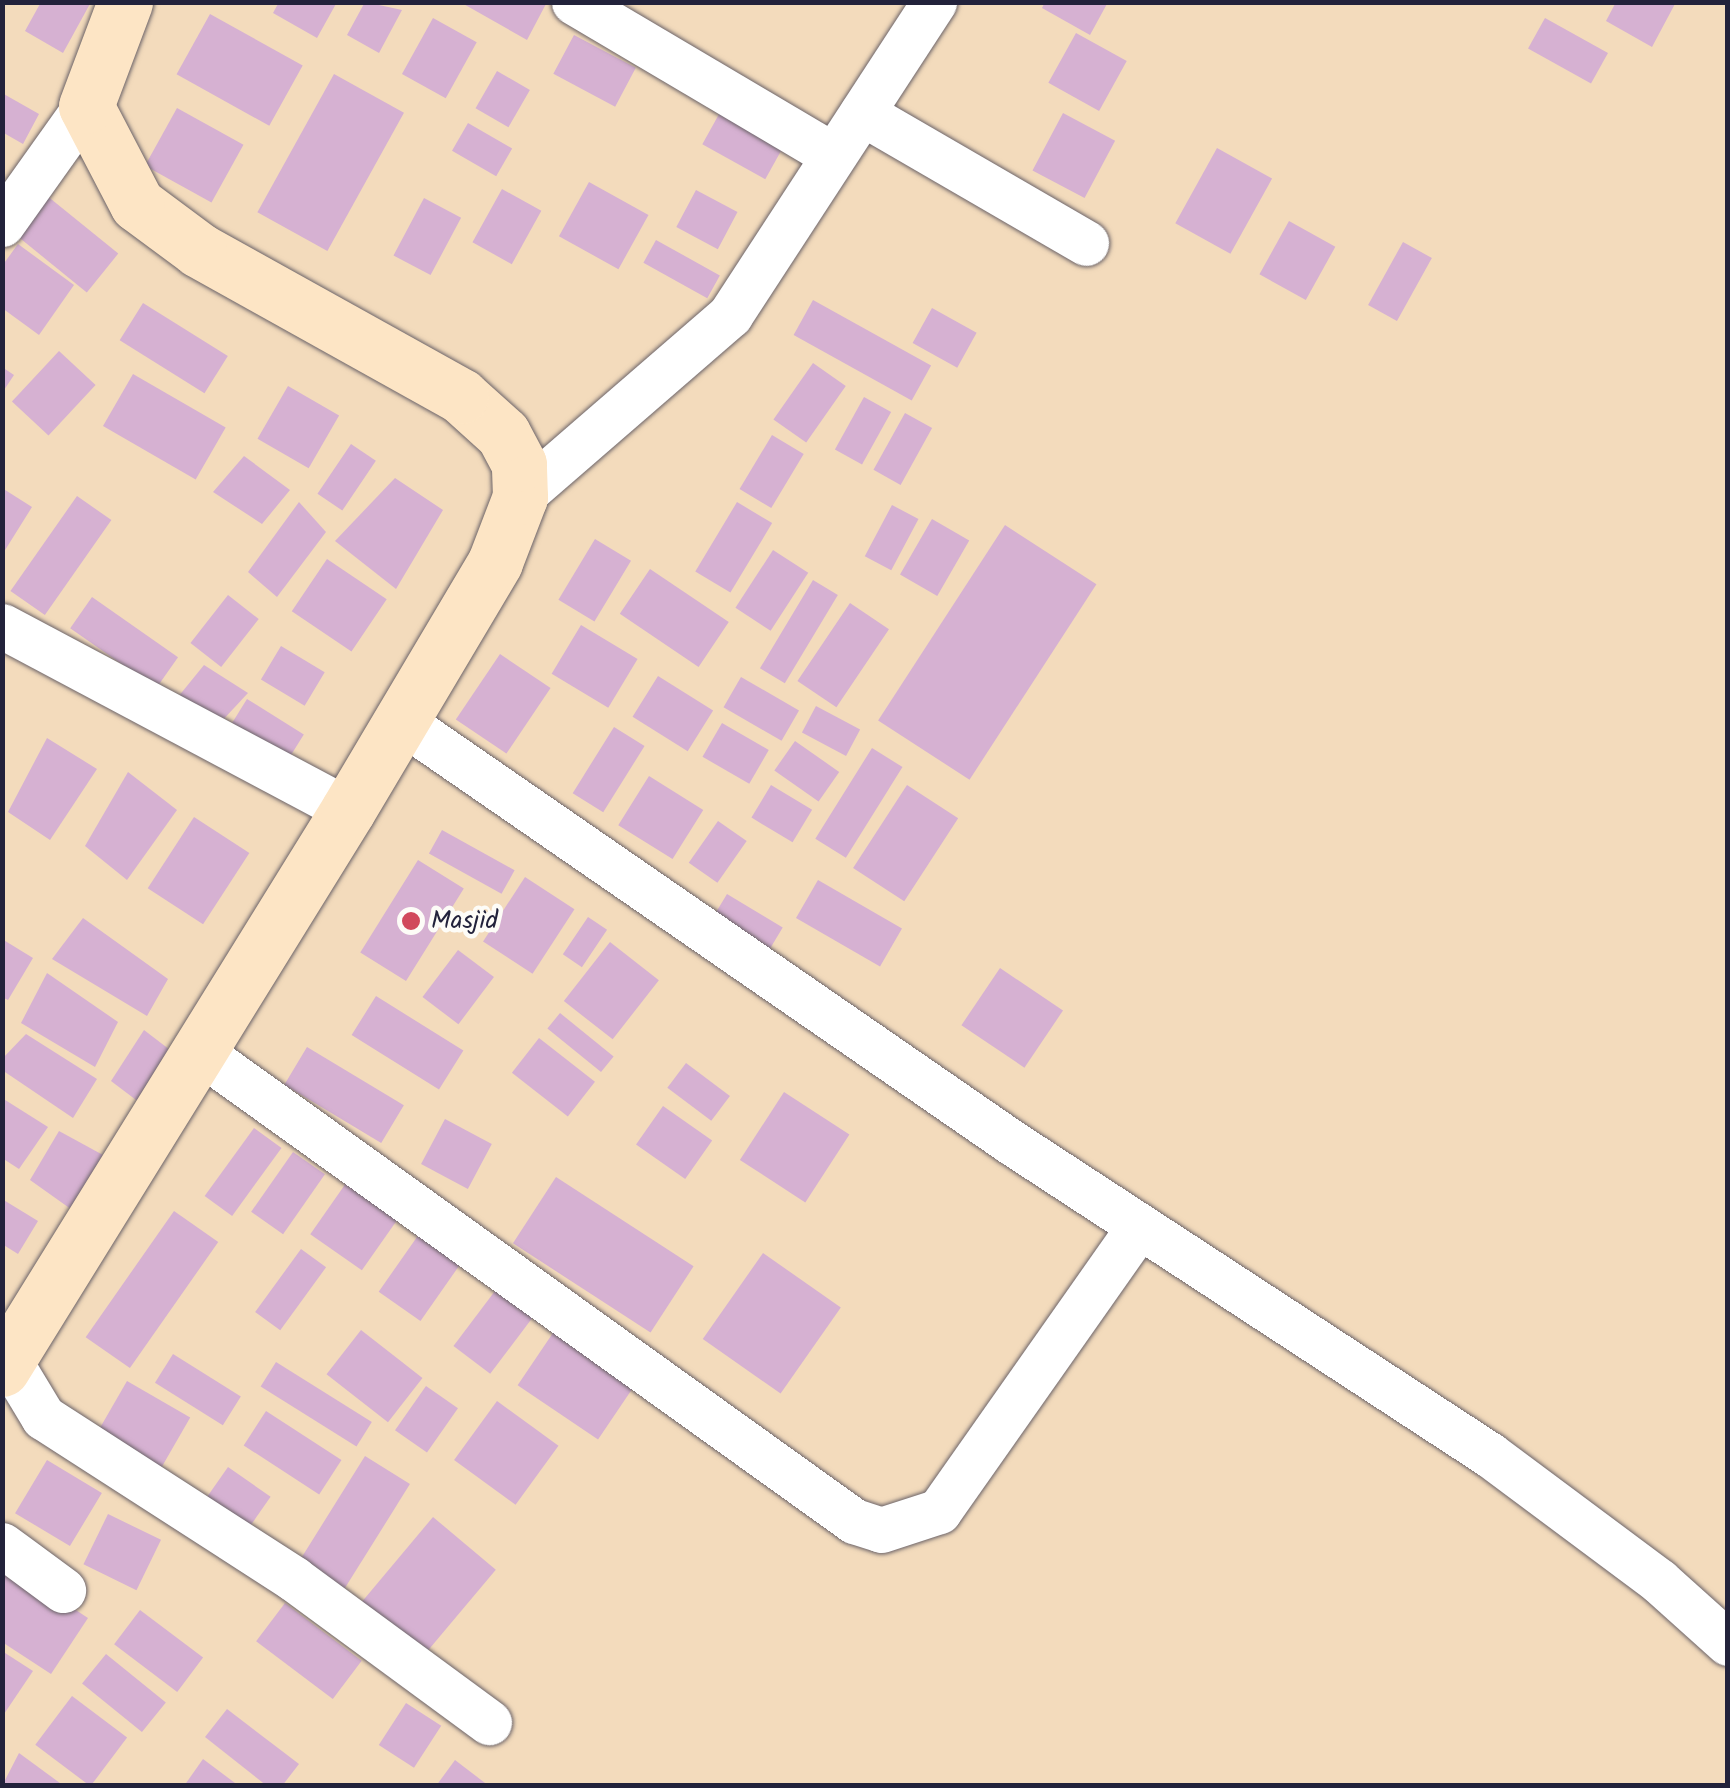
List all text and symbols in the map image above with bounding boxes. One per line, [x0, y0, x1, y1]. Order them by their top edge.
place label: Masjid [431, 906, 498, 936]
marker: Masjid [400, 910, 422, 932]

